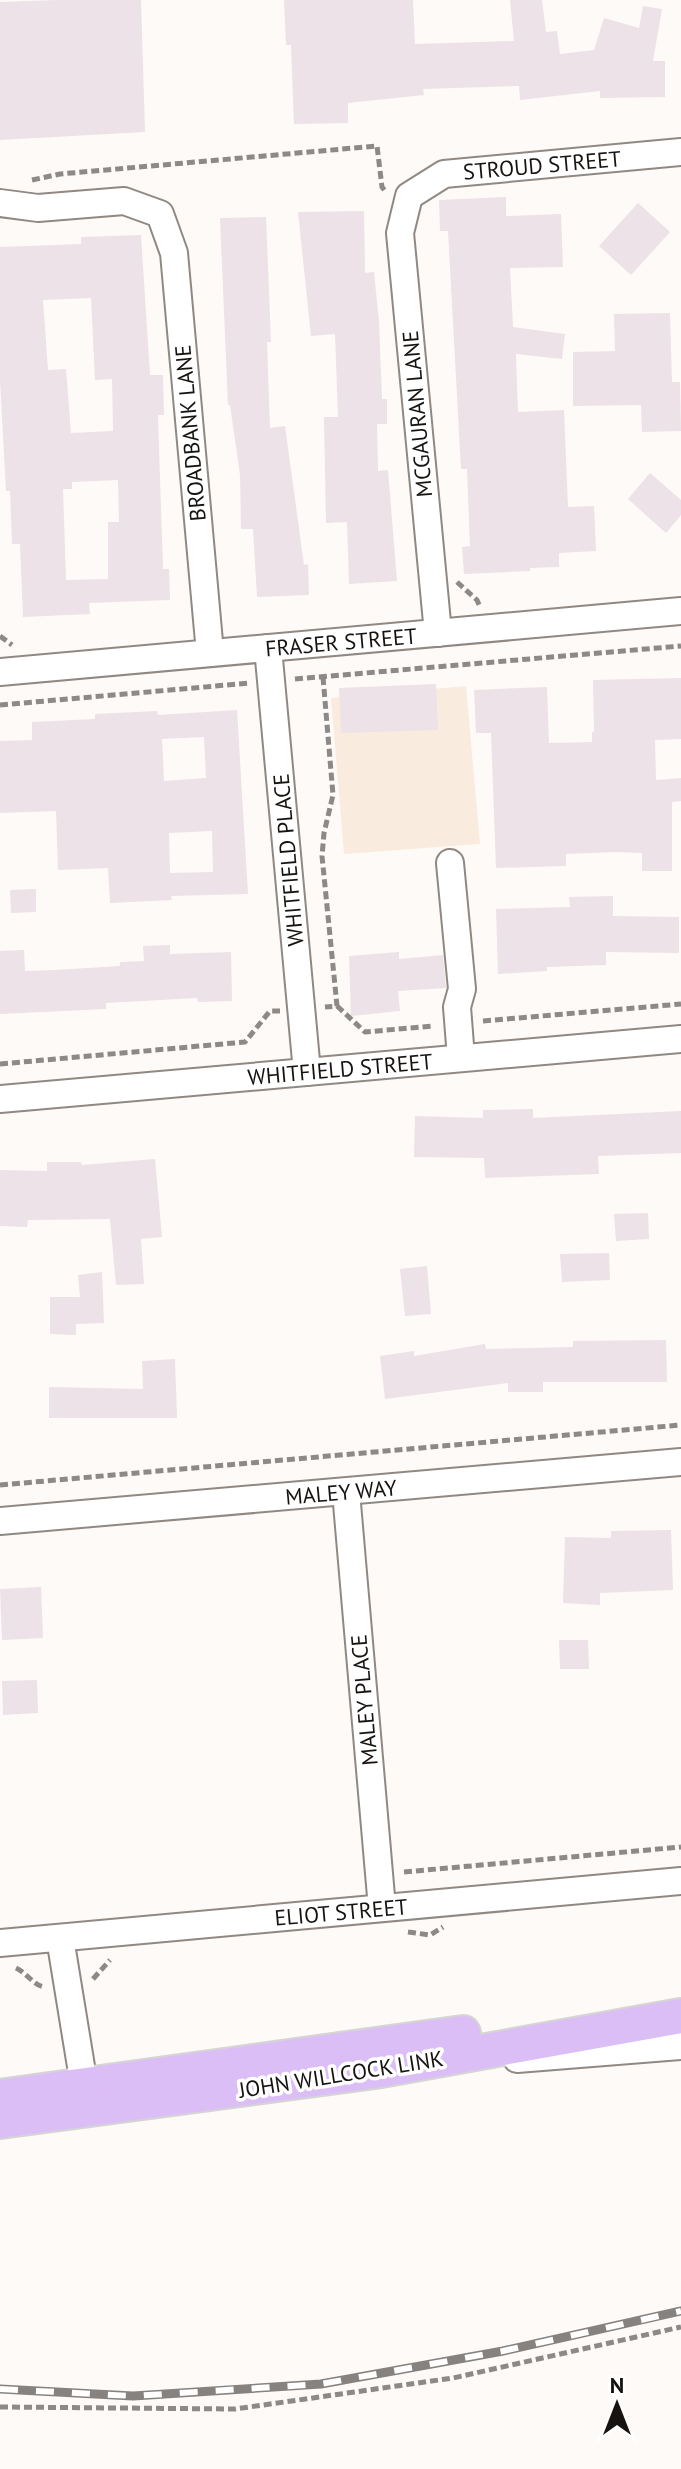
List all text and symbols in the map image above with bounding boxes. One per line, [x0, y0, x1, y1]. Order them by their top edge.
street label: STROUD STREET [462, 144, 622, 186]
street label: MCGAURAN LANE [396, 330, 438, 498]
street label: BROADBANK LANE [168, 344, 212, 522]
street label: FRASER STREET [264, 621, 418, 663]
street label: WHITFIELD PLACE [267, 772, 309, 948]
street label: WHITFIELD STREET [246, 1047, 434, 1091]
street label: MALEY WAY [284, 1473, 399, 1511]
street label: MALEY PLACE [344, 1633, 384, 1767]
street label: ELIOT STREET [273, 1892, 409, 1932]
street label: JOHN WILLCOCK LINK [236, 2044, 445, 2104]
north arrow [577, 2365, 657, 2445]
text: N [610, 2371, 624, 2399]

